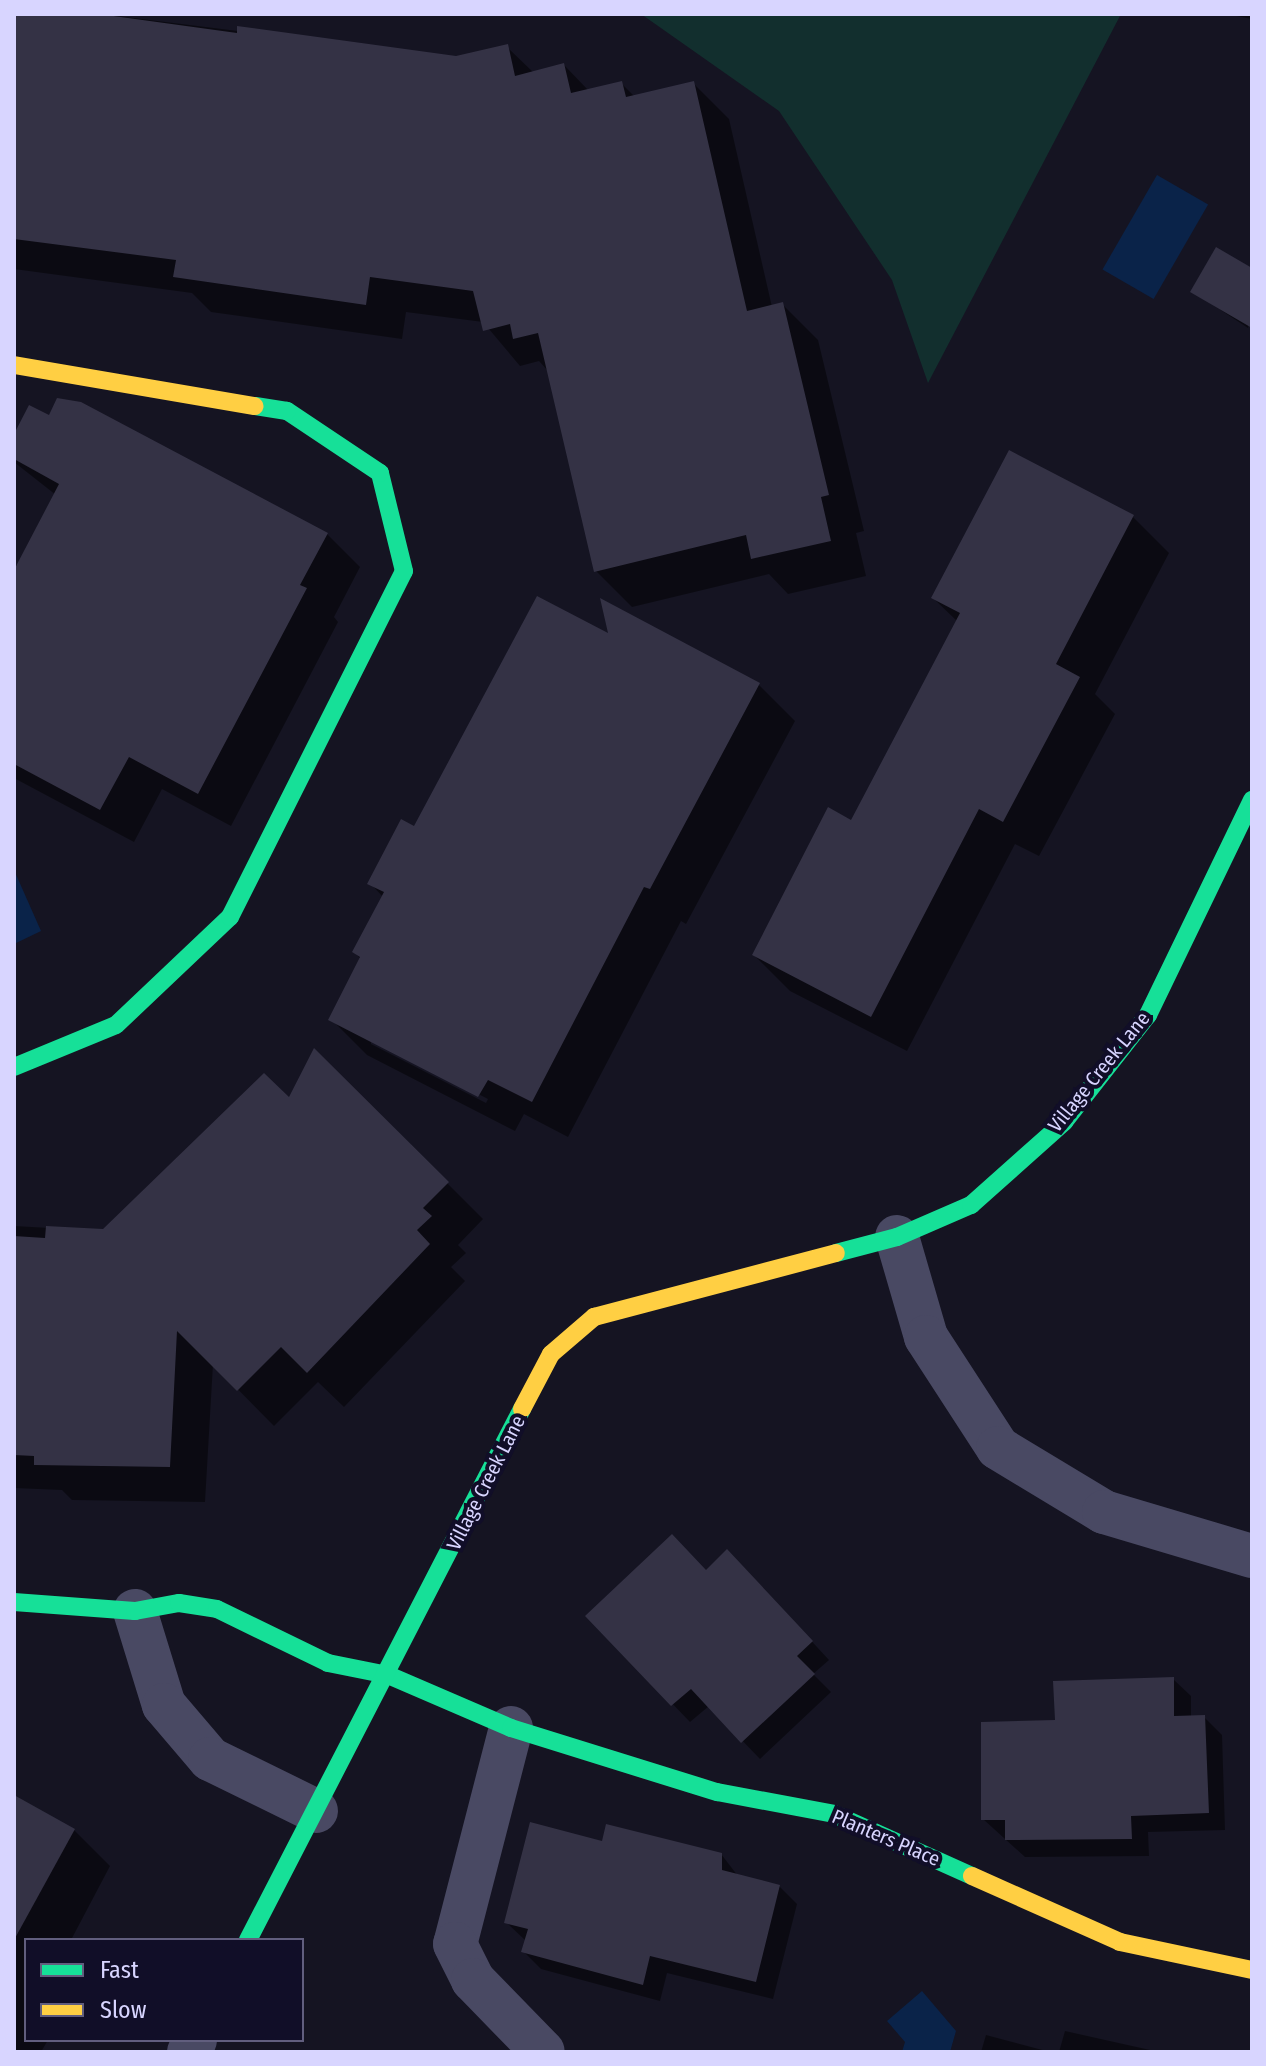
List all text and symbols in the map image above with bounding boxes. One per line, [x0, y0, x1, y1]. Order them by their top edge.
street label: Village Creek Lane [1043, 1007, 1155, 1137]
street label: Village Creek Lane [442, 1412, 530, 1554]
street label: Planters Place [828, 1804, 944, 1872]
legend [24, 1938, 304, 2042]
text: Fast [100, 1956, 139, 1984]
text: Slow [100, 1996, 146, 2024]

